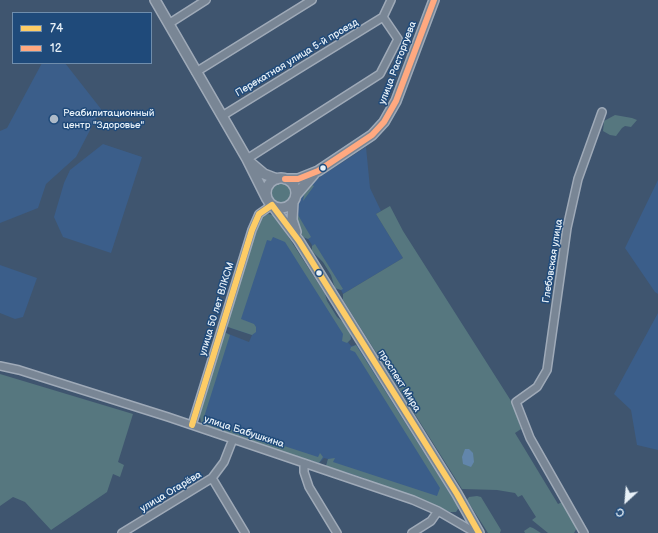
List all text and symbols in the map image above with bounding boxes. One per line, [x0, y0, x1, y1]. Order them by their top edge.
legend [12, 12, 152, 64]
street label: Перекатная улица 5-й проезд [233, 17, 361, 99]
street label: улица Расторгуева [377, 20, 419, 106]
text: 74 [50, 21, 63, 36]
text: 12 [50, 41, 62, 56]
place label: Реабилитационный центр "Здоровье" [63, 107, 154, 130]
marker: Реабилитационный центр "Здоровье" [48, 113, 60, 125]
unlabelled marker [318, 163, 328, 173]
street label: Глебовская улица [540, 218, 566, 304]
street label: улица 50 лет ВЛКСМ [197, 261, 237, 357]
unlabelled marker [314, 268, 324, 278]
street label: проспект Мира [375, 348, 423, 414]
street label: улица Бабушкина [202, 413, 286, 451]
street label: улица Огарёва [138, 469, 204, 515]
north arrow [606, 481, 646, 521]
text: С [614, 505, 627, 520]

